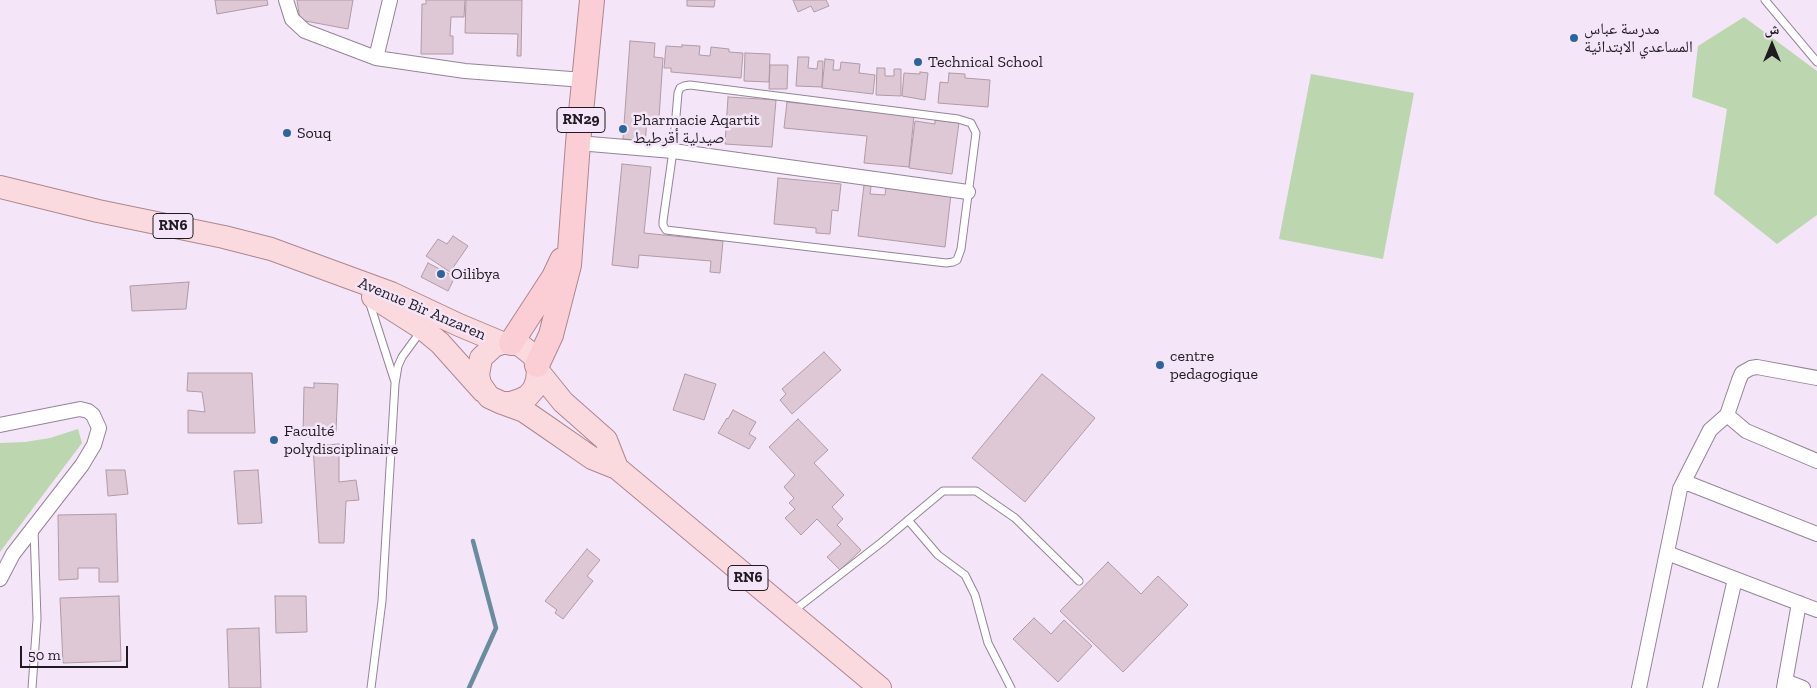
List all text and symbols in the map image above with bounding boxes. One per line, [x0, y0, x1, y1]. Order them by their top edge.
place label: مدرسة عباس المساعدي الابتدائية [1584, 19, 1693, 57]
north arrow [1747, 20, 1797, 70]
text: ش [1765, 21, 1779, 38]
marker: مدرسة عباس المساعدي الابتدائية [1568, 32, 1580, 44]
place label: Technical School [928, 52, 1043, 72]
marker: Technical School [912, 56, 924, 68]
road number: RN29 [557, 108, 605, 132]
place label: Pharmacie Aqartit صيدلية أقرطيط [633, 110, 760, 148]
place label: Souq [297, 123, 331, 143]
marker: Pharmacie Aqartit صيدلية أقرطيط [617, 123, 629, 135]
marker: Souq [281, 127, 293, 139]
road number: RN6 [153, 214, 193, 238]
place label: Oilibya [451, 264, 500, 284]
marker: Oilibya [435, 268, 447, 280]
street label: Avenue Bir Anzaren [355, 273, 489, 345]
place label: centre pedagogique [1170, 346, 1258, 384]
marker: centre pedagogique [1154, 359, 1166, 371]
place label: Faculté polydisciplinaire [284, 421, 398, 459]
marker: Faculté polydisciplinaire [268, 434, 280, 446]
road number: RN6 [728, 566, 768, 590]
scale bar [22, 636, 130, 668]
text: 50 m [28, 646, 61, 664]

